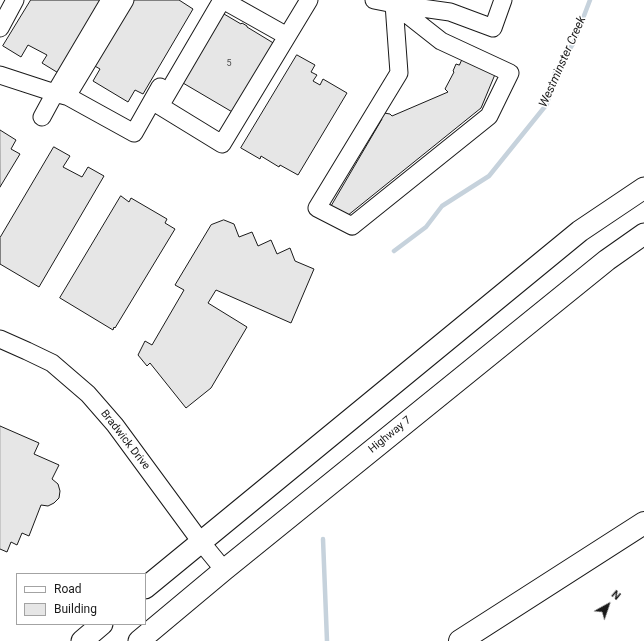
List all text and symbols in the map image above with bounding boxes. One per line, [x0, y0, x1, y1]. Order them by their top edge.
water label: Westminster Creek [536, 14, 590, 110]
house number: 5 [226, 59, 232, 69]
street label: Bradwick Drive [98, 407, 152, 473]
street label: Highway 7 [366, 414, 414, 456]
legend [16, 573, 146, 625]
text: Road [54, 582, 82, 596]
north arrow [588, 585, 628, 625]
text: N [609, 588, 623, 603]
text: Building [54, 602, 97, 616]

